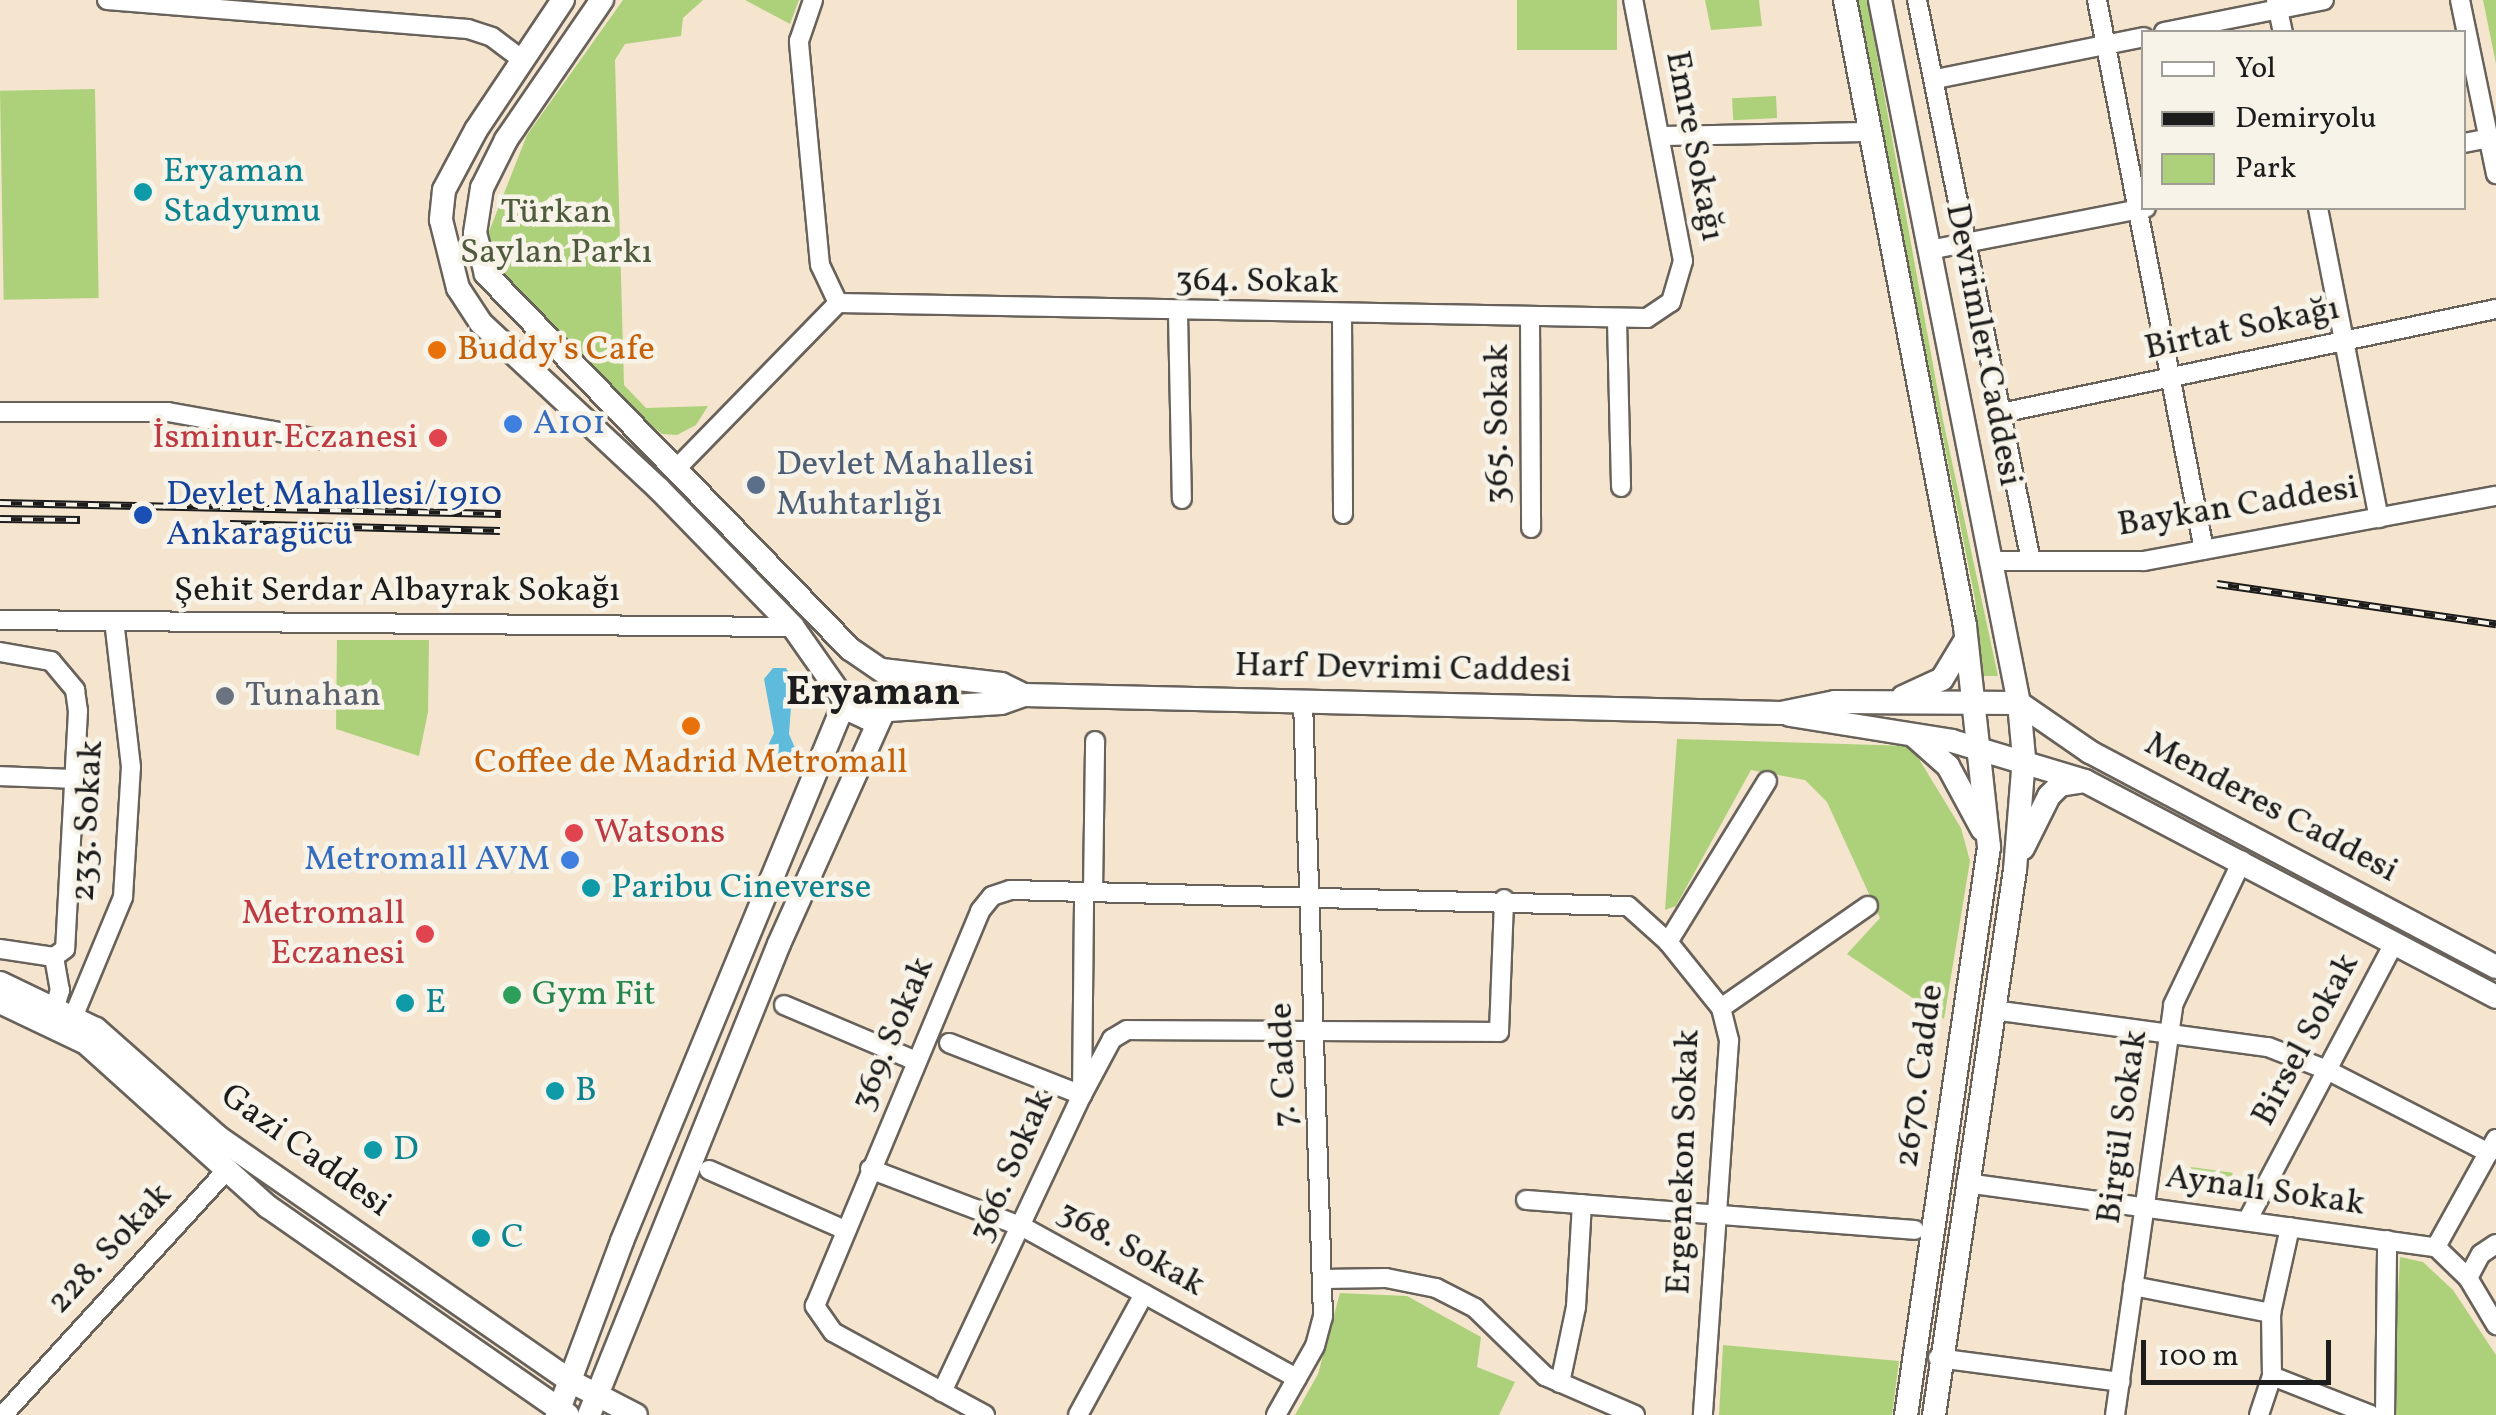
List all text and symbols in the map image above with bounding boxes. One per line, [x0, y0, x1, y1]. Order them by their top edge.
legend [2141, 30, 2466, 210]
street label: Emre Sokağı [1655, 47, 1733, 245]
text: Yol [2235, 48, 2276, 90]
text: Demiryolu [2235, 98, 2377, 140]
text: Park [2235, 148, 2296, 190]
place label: Eryaman Stadyumu [163, 151, 321, 233]
marker: Eryaman Stadyumu [132, 181, 154, 203]
park label: Türkan Saylan Parkı [460, 192, 652, 274]
street label: Devrimler Caddesi [1935, 200, 2031, 490]
street label: 364. Sokak [1175, 260, 1339, 304]
street label: Birtat Sokağı [2141, 288, 2343, 370]
place label: Buddy's Cafe [457, 329, 655, 371]
marker: Buddy's Cafe [426, 339, 448, 361]
street label: 365. Sokak [1477, 344, 1519, 504]
place label: A101 [533, 403, 606, 445]
marker: A101 [502, 413, 524, 435]
place label: İsminur Eczanesi [152, 417, 418, 459]
marker: İsminur Eczanesi [427, 427, 449, 449]
place label: Devlet Mahallesi Muhtarlığı [776, 444, 1034, 526]
street label: Baykan Caddesi [2115, 467, 2361, 547]
place label: Devlet Mahallesi/1910 Ankaragücü [166, 474, 502, 556]
marker: Devlet Mahallesi Muhtarlığı [745, 474, 767, 496]
marker: Devlet Mahallesi/1910 Ankaragücü [130, 502, 156, 528]
street label: Şehit Serdar Albayrak Sokağı [174, 570, 620, 612]
street label: Harf Devrimi Caddesi [1236, 645, 1570, 693]
district label: Eryaman [786, 670, 960, 718]
place label: Tunahan [245, 675, 381, 717]
marker: Tunahan [214, 685, 236, 707]
marker: Coffee de Madrid Metromall [680, 715, 702, 737]
street label: Menderes Caddesi [2137, 724, 2405, 892]
street label: 233. Sokak [63, 739, 113, 903]
place label: Coffee de Madrid Metromall [474, 742, 908, 784]
place label: Watsons [594, 812, 725, 854]
marker: Watsons [563, 822, 585, 844]
place label: Metromall AVM [304, 839, 550, 881]
marker: Metromall AVM [559, 849, 581, 871]
place label: Paribu Cineverse [611, 867, 871, 909]
marker: Paribu Cineverse [580, 877, 602, 899]
place label: Metromall Eczanesi [242, 893, 405, 975]
marker: Metromall Eczanesi [414, 923, 436, 945]
street label: Birsel Sokak [2243, 947, 2369, 1133]
street label: 369. Sokak [842, 951, 944, 1117]
place label: Gym Fit [532, 974, 656, 1016]
place label: E [425, 982, 446, 1024]
street label: 2670. Cadde [1886, 982, 1954, 1170]
marker: Gym Fit [501, 984, 523, 1006]
marker: E [394, 992, 416, 1014]
street label: 7. Cadde [1261, 1002, 1307, 1128]
street label: Birgül Sokak [2089, 1027, 2157, 1227]
street label: Ergenekon Sokak [1658, 1028, 1710, 1296]
place label: B [575, 1070, 597, 1112]
street label: Gazi Caddesi [212, 1075, 398, 1227]
marker: B [544, 1080, 566, 1102]
street label: 366. Sokak [960, 1084, 1064, 1248]
place label: D [393, 1129, 419, 1171]
marker: D [362, 1139, 384, 1161]
street label: Aynalı Sokak [2163, 1156, 2367, 1226]
street label: 228. Sokak [39, 1175, 181, 1323]
street label: 368. Sokak [1050, 1191, 1212, 1307]
place label: C [501, 1217, 524, 1259]
marker: C [470, 1227, 492, 1249]
scale bar [2146, 1320, 2336, 1382]
text: 100 m [2158, 1336, 2239, 1378]

